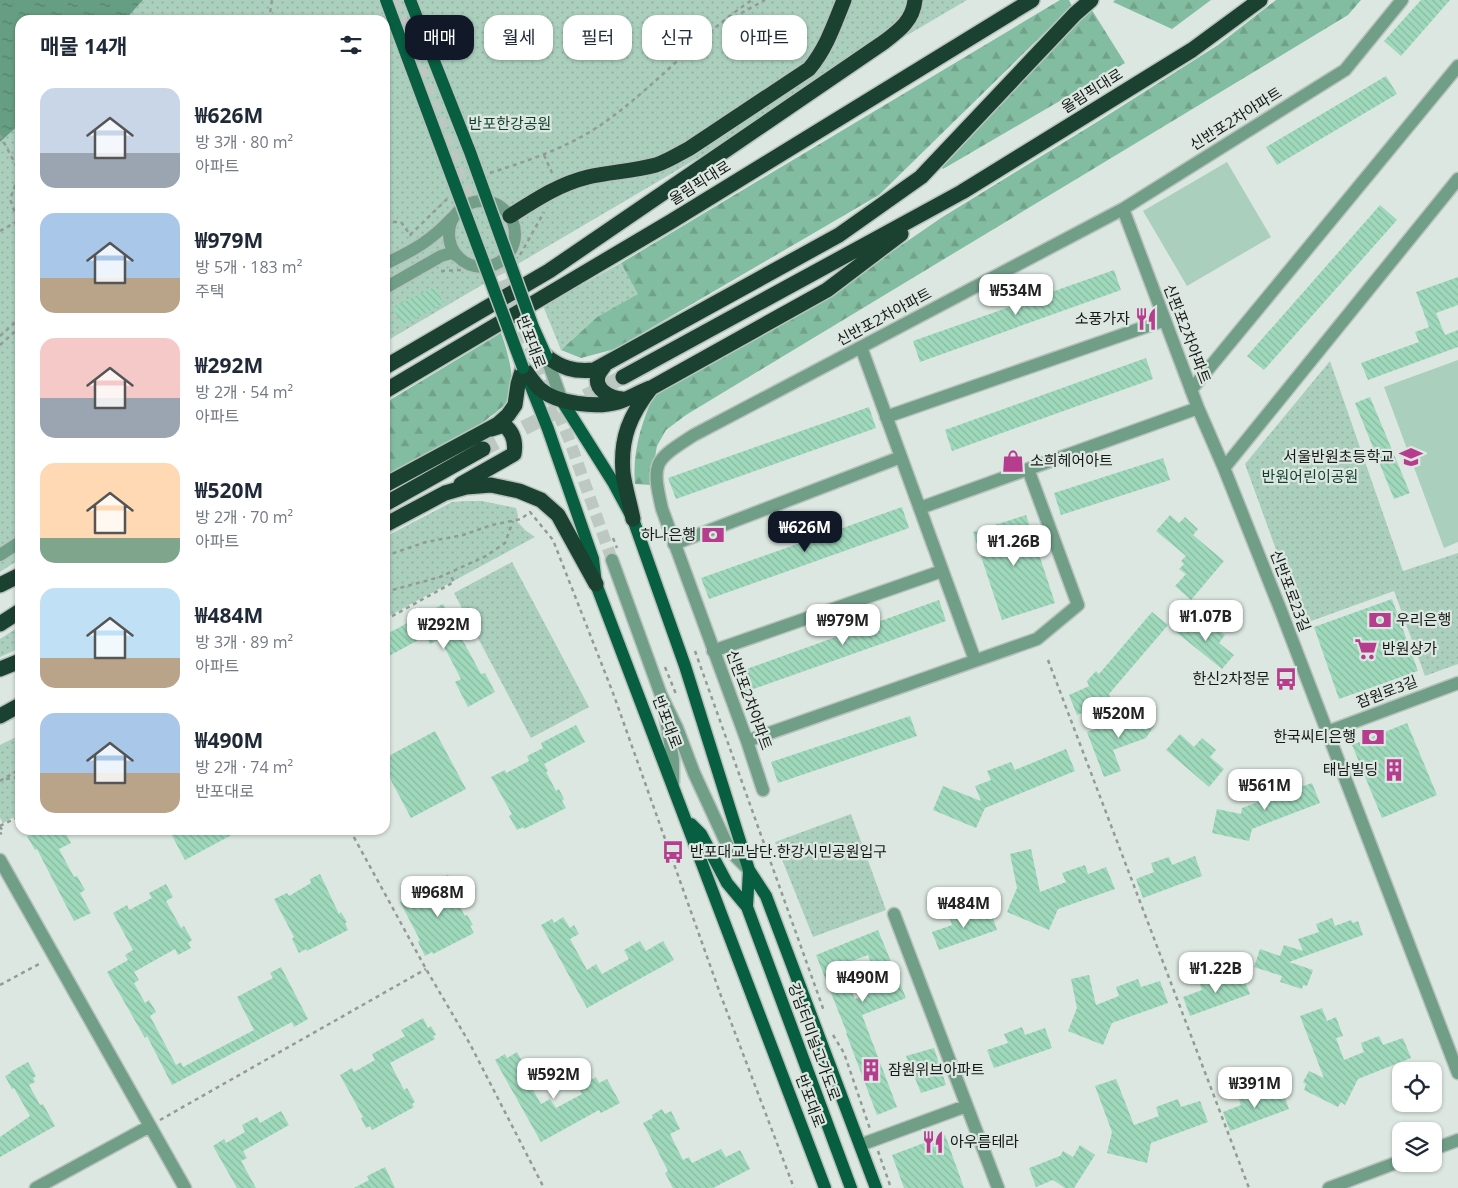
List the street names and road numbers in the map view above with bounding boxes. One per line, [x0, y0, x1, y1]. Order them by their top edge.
street label: 올림픽대로 [1057, 63, 1126, 117]
street label: 신반포2차아파트 [1186, 82, 1286, 155]
street label: 올림픽대로 [665, 155, 734, 209]
street label: 신판포2차아파트 [1160, 281, 1216, 387]
street label: 신반포2차아파트 [832, 283, 935, 350]
street label: 반포대로 [513, 312, 551, 371]
street label: 신반포로23길 [1266, 547, 1316, 634]
street label: 신반포2차아파트 [723, 647, 777, 753]
street label: 잠원로3길 [1353, 670, 1420, 712]
street label: 반포대로 [649, 692, 687, 751]
street label: 강남터미널고가도로 [784, 980, 846, 1103]
street label: 반포대로 [792, 1071, 830, 1130]

